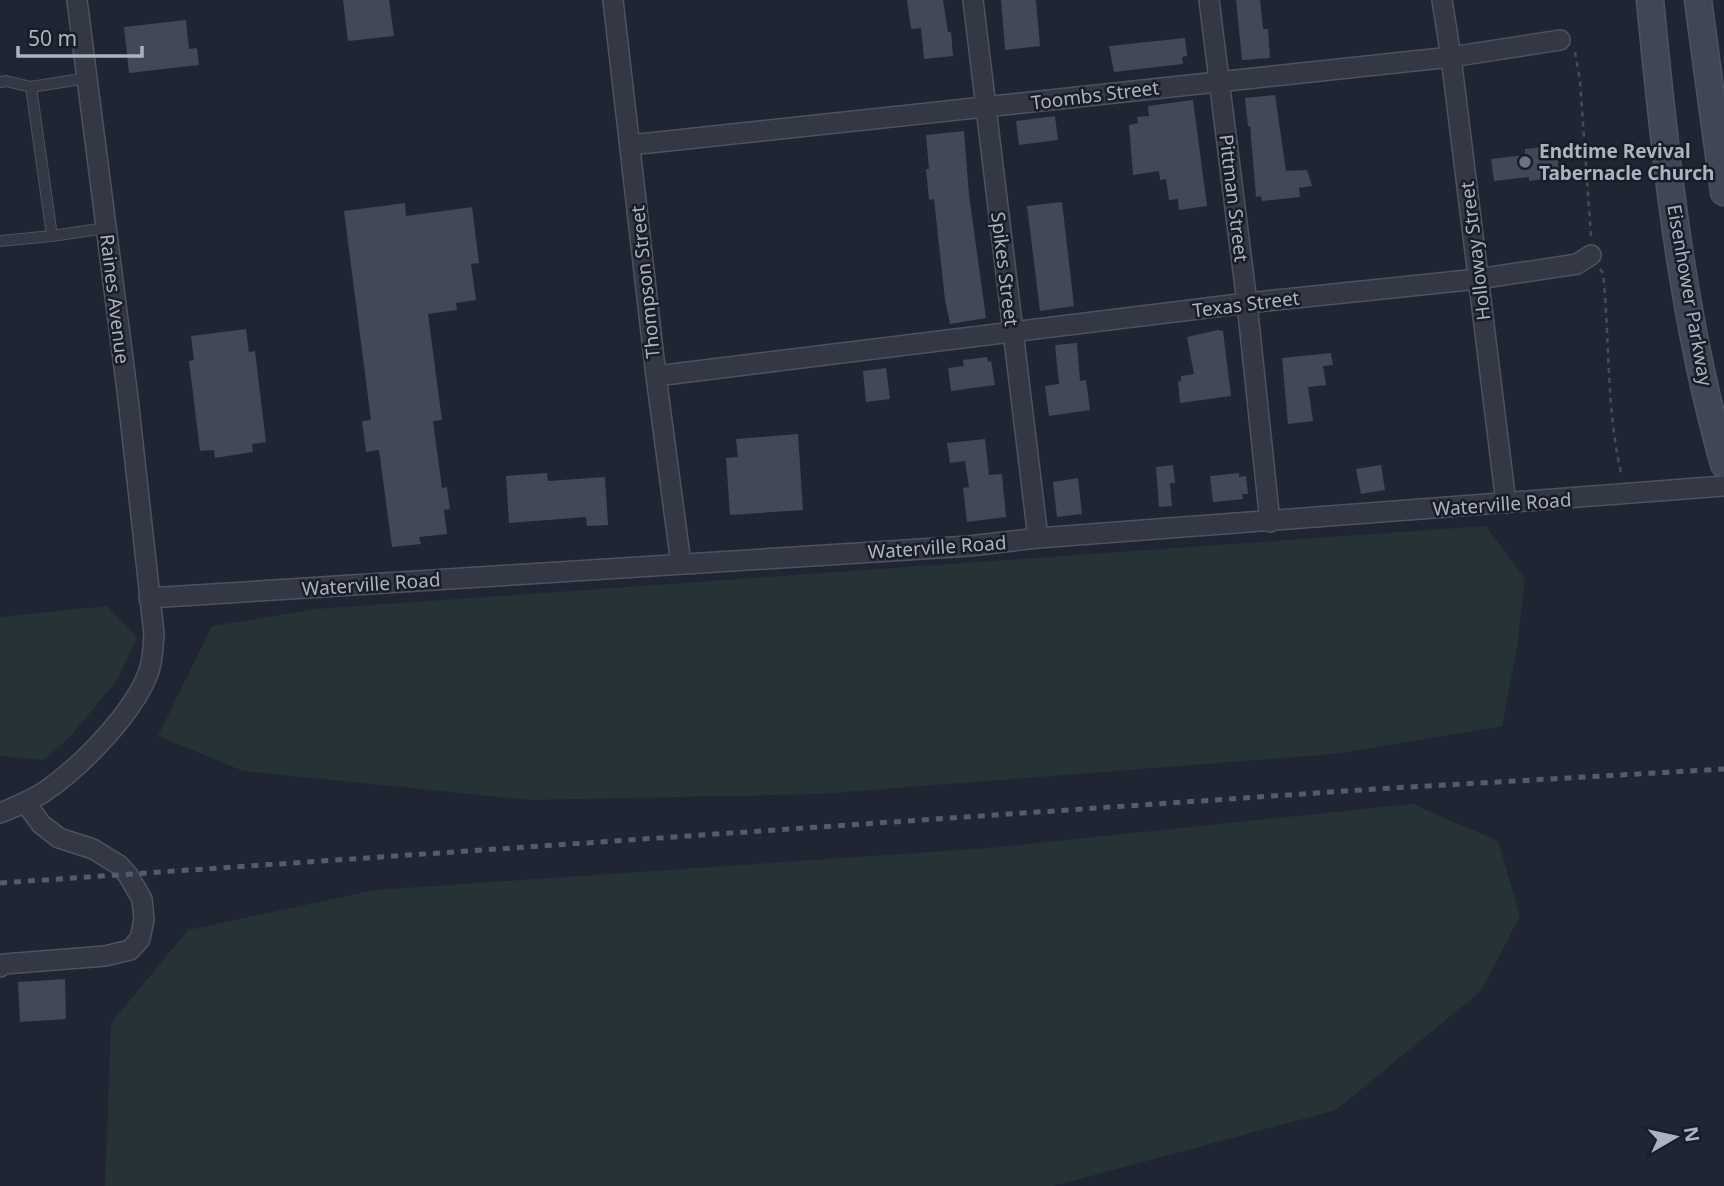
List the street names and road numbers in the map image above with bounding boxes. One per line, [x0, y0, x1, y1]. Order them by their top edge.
street label: Toombs Street [1030, 74, 1161, 116]
street label: Pittman Street [1213, 133, 1255, 263]
street label: Holloway Street [1454, 180, 1496, 322]
street label: Eisenhower Parkway [1661, 202, 1719, 388]
street label: Thompson Street [624, 204, 666, 360]
street label: Spikes Street [985, 210, 1025, 328]
street label: Raines Avenue [94, 233, 136, 365]
street label: Texas Street [1191, 285, 1301, 323]
street label: Waterville Road [1432, 486, 1572, 522]
street label: Waterville Road [867, 529, 1007, 565]
street label: Waterville Road [301, 566, 441, 602]

